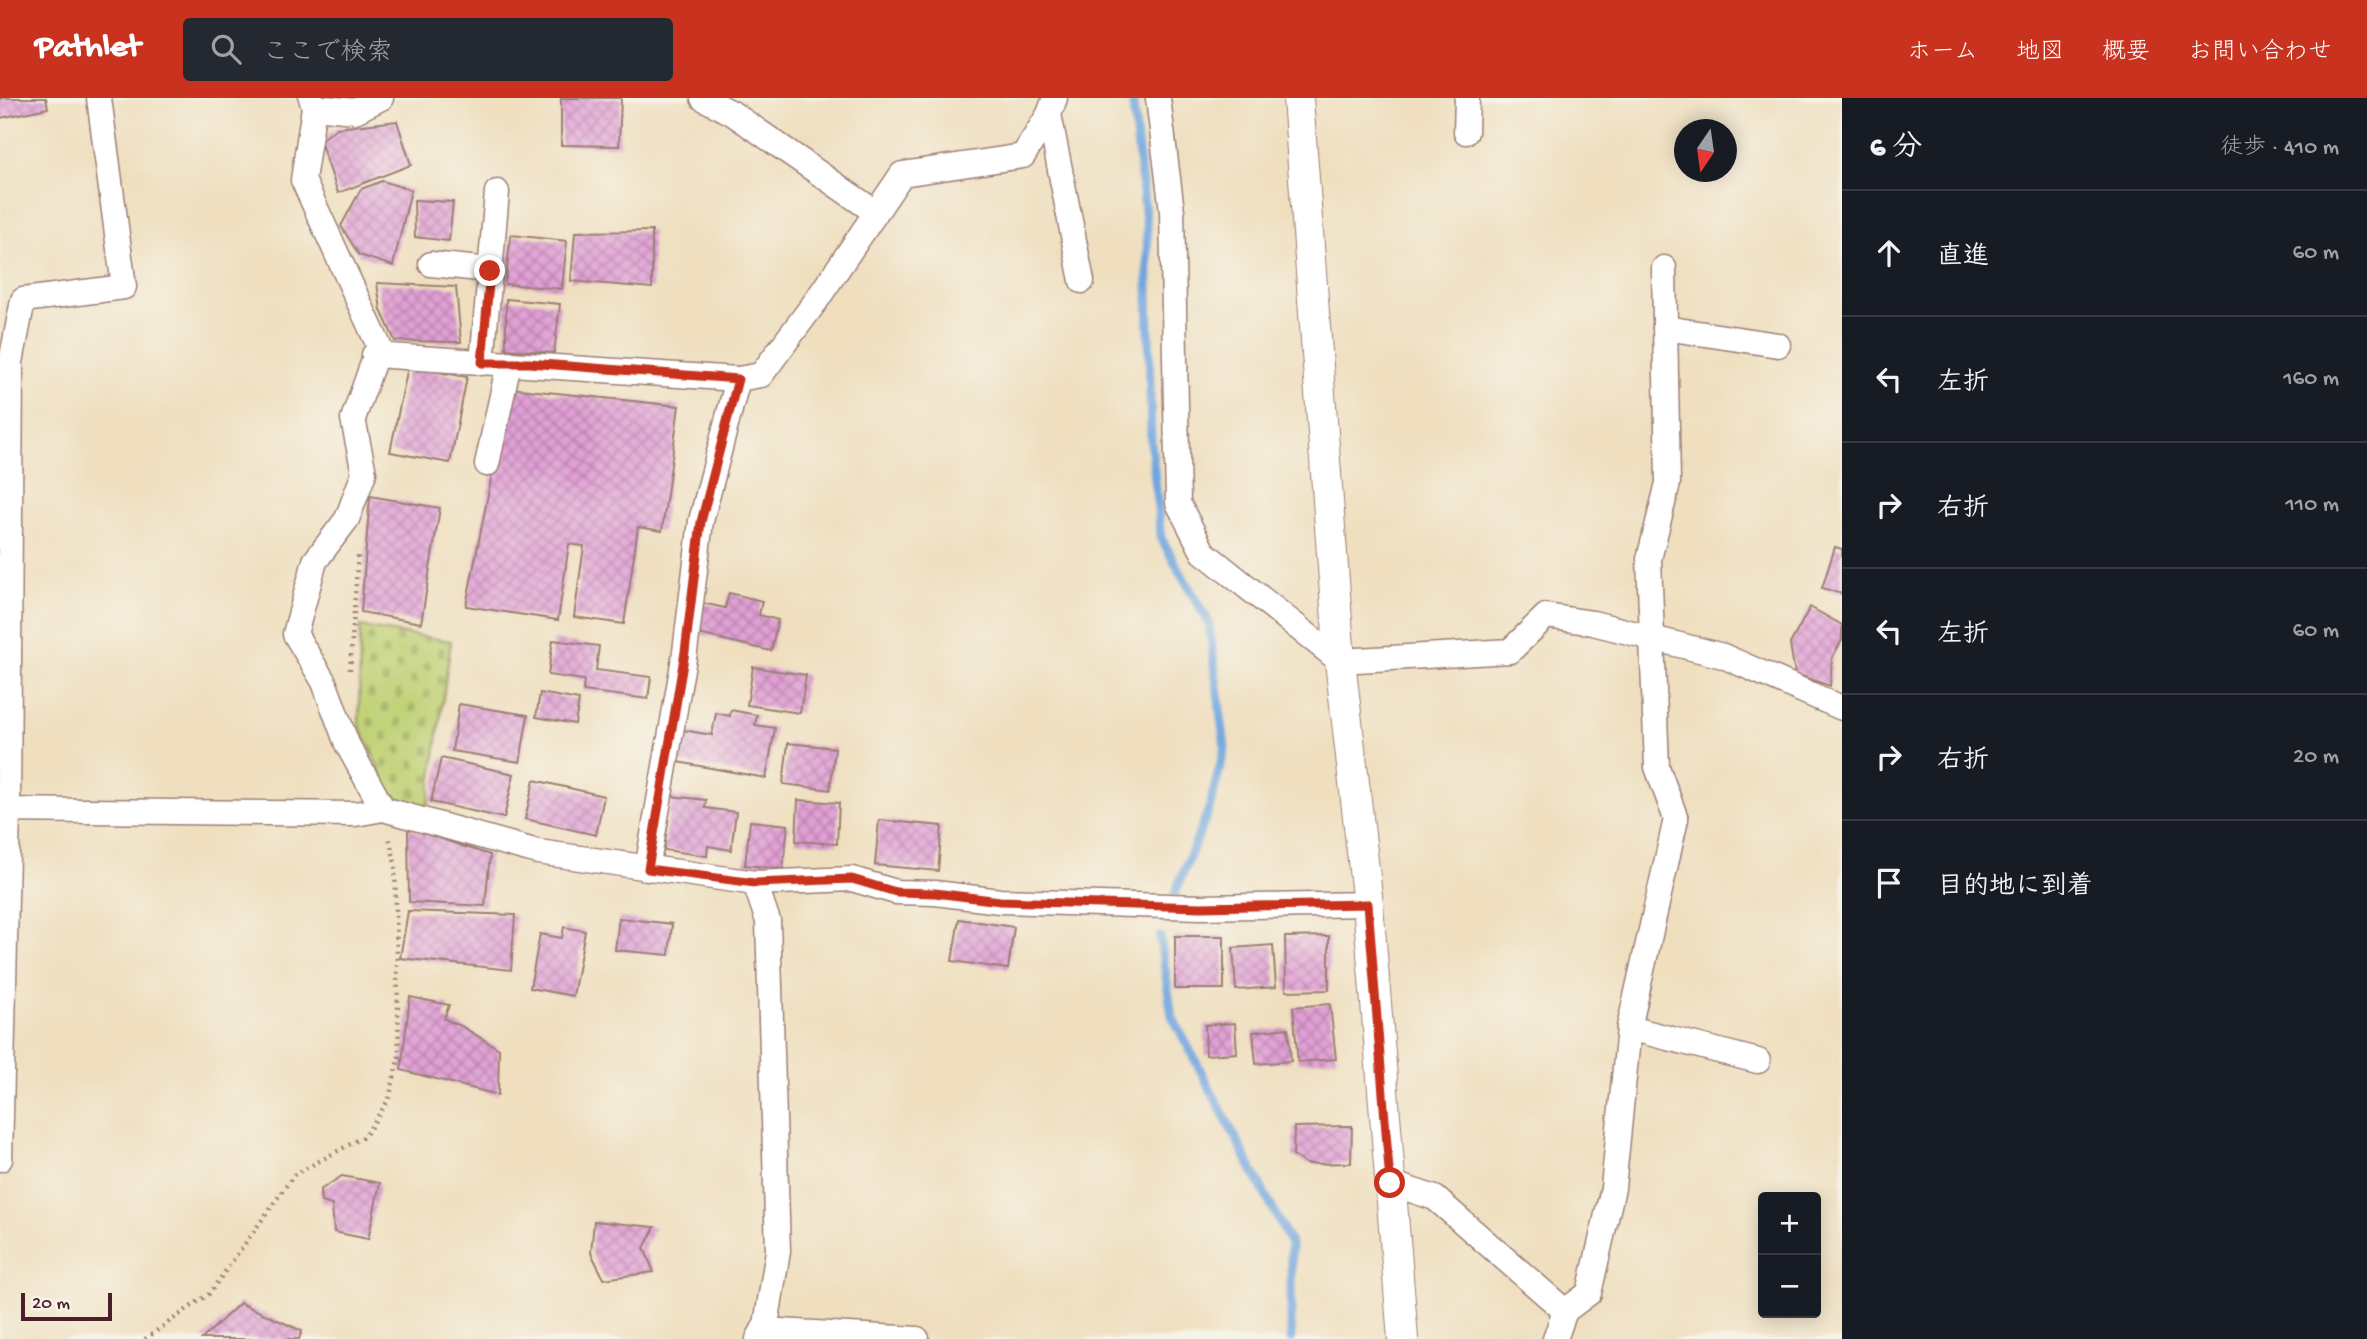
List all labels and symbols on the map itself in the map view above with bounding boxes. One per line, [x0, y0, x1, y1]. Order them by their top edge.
north arrow [1674, 119, 1737, 182]
route end [474, 255, 505, 286]
route start [1374, 1167, 1405, 1198]
scale bar [21, 1290, 112, 1322]

